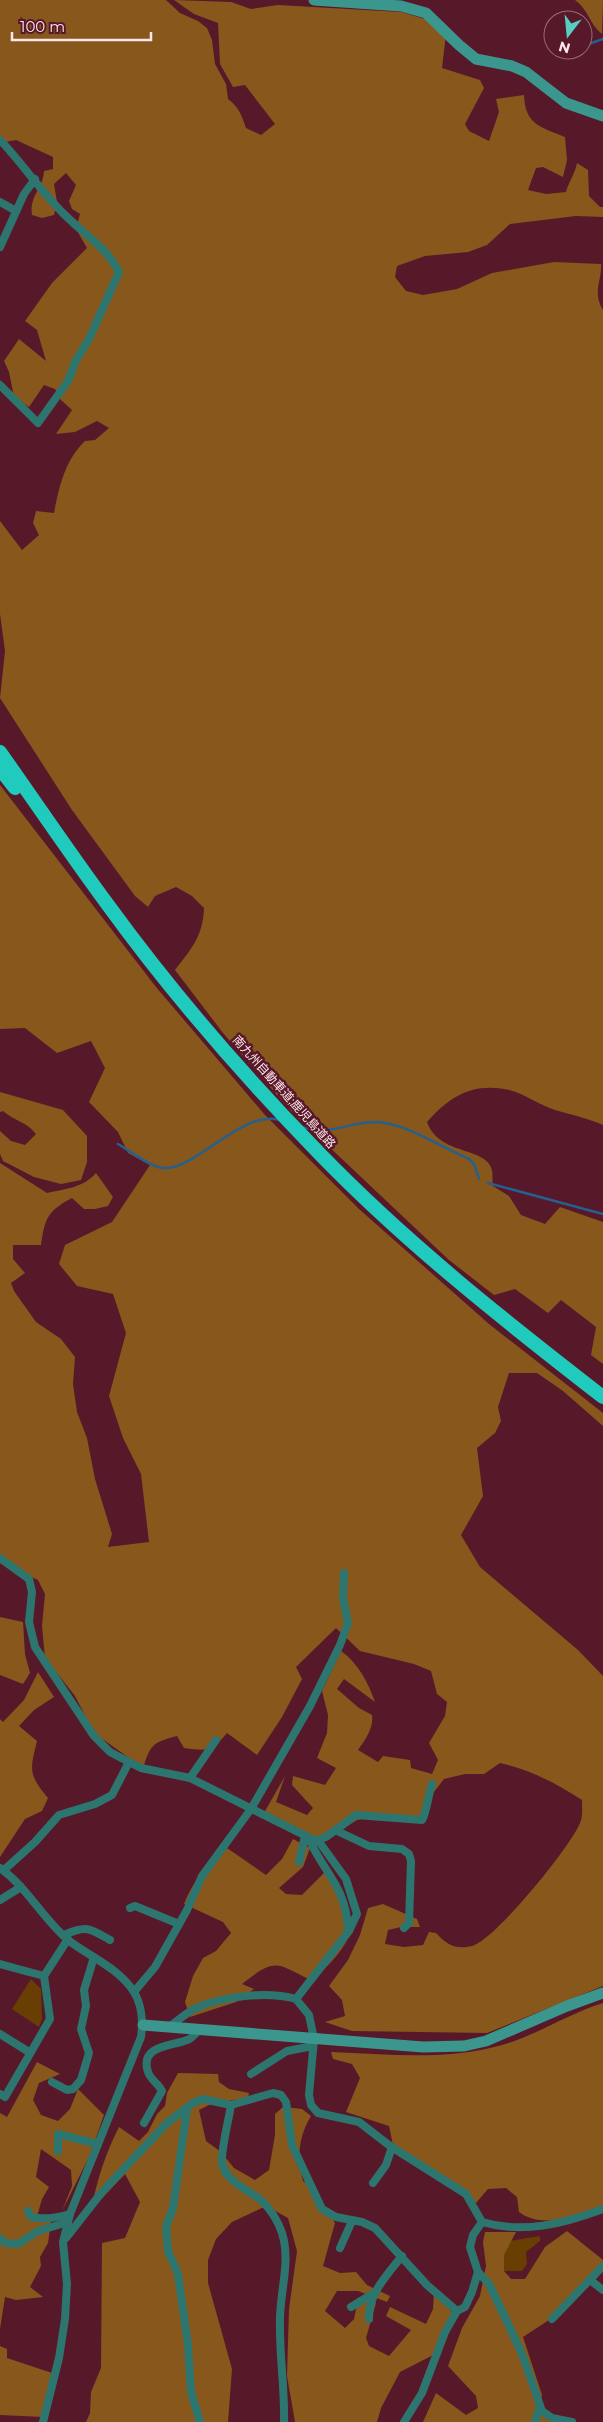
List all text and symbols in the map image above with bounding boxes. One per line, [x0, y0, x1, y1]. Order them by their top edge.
scale bar [12, 10, 151, 42]
north arrow [543, 10, 593, 60]
text: 100 m [20, 17, 65, 36]
text: N [556, 37, 572, 58]
street label: 南九州自動車道;鹿児島道路 [230, 1032, 339, 1151]

